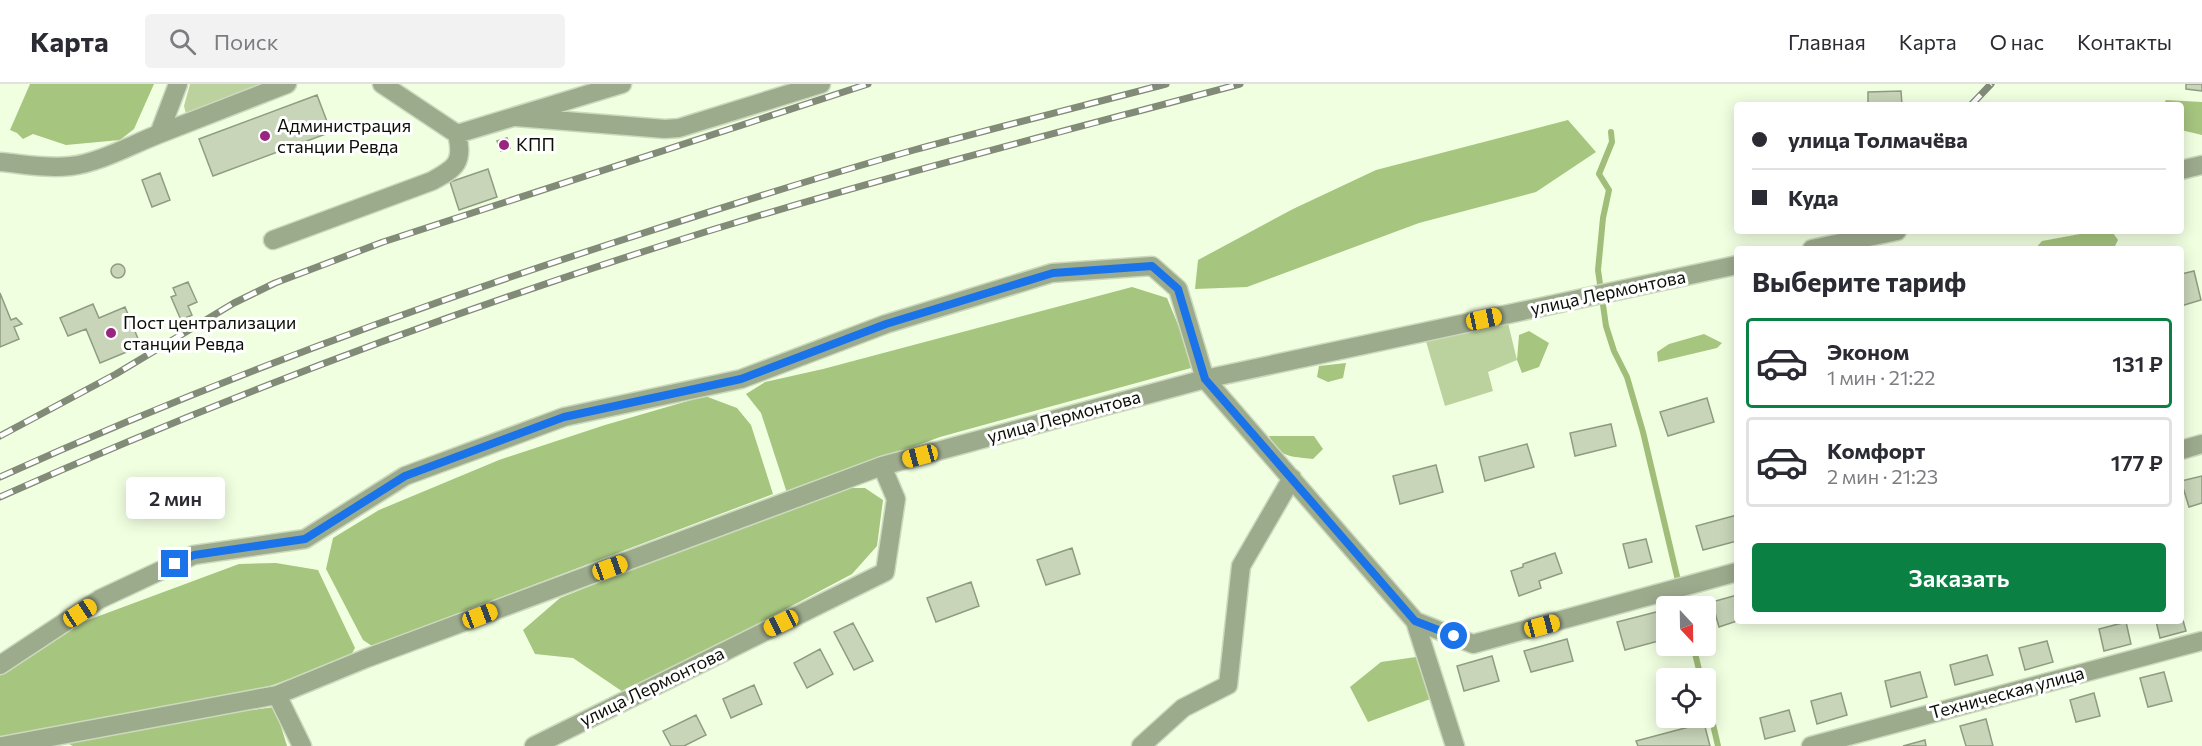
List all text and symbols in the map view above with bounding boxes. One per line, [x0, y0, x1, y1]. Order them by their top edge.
search box [145, 14, 565, 68]
text: Карта [30, 24, 109, 58]
icon: search [166, 25, 199, 58]
text: Поиск [214, 28, 278, 55]
text: Главная [1788, 29, 1866, 54]
text: Карта [1899, 29, 1957, 54]
text: О нас [1990, 29, 2044, 54]
text: Контакты [2077, 29, 2172, 54]
place label: Администрация станции Ревда [277, 114, 411, 157]
text: улица Толмачёва [1788, 126, 1968, 153]
marker: Администрация станции Ревда [258, 129, 272, 143]
place label: КПП [516, 133, 555, 155]
marker: КПП [497, 138, 511, 152]
text: Куда [1788, 184, 1838, 211]
street label: улица Лермонтова [1528, 265, 1687, 319]
text: Выберите тариф [1752, 265, 1966, 298]
car [1465, 306, 1503, 332]
place label: Пост централизации станции Ревда [123, 311, 296, 354]
marker: Пост централизации станции Ревда [104, 326, 118, 340]
icon: car [1755, 336, 1809, 390]
text: Эконом [1827, 338, 1909, 365]
text: 131 ₽ [2112, 350, 2163, 377]
text: 1 мин · 21:22 [1827, 365, 1935, 389]
street label: улица Лермонтова [985, 385, 1143, 447]
icon: car [1755, 435, 1809, 489]
text: Комфорт [1827, 437, 1925, 464]
car [900, 443, 940, 469]
text: 177 ₽ [2111, 449, 2163, 476]
text: 2 мин · 21:23 [1827, 464, 1938, 488]
callout: 2 мин [126, 477, 225, 519]
text: 2 мин [149, 486, 202, 510]
button: Заказать [1752, 543, 2166, 612]
route end [161, 550, 188, 577]
car [590, 553, 630, 583]
car [60, 596, 100, 630]
north arrow [1656, 596, 1716, 656]
map controls [1656, 596, 1716, 728]
car [460, 601, 500, 631]
car [761, 607, 801, 639]
car [1522, 613, 1562, 639]
route start [1440, 622, 1467, 649]
street label: улица Лермонтова [576, 642, 727, 731]
street label: Техническая улица [1927, 661, 2086, 723]
button: locate [1656, 668, 1716, 728]

